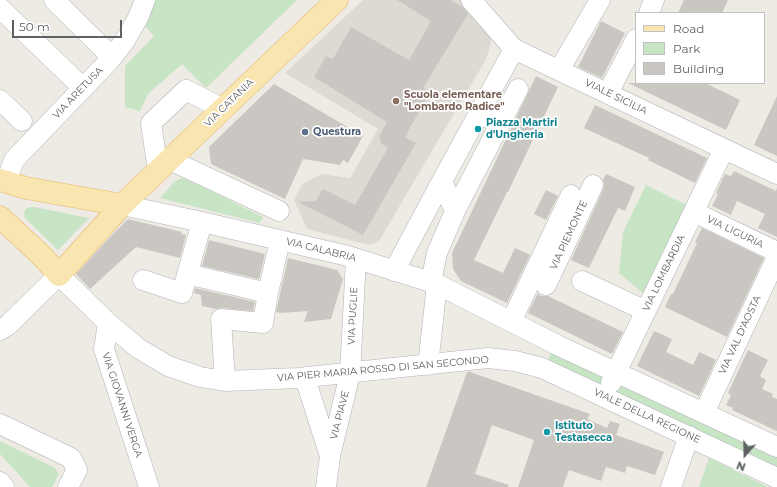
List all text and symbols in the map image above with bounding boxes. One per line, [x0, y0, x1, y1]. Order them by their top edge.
scale bar [14, 12, 124, 38]
legend [635, 12, 765, 84]
text: 50 m [19, 19, 50, 34]
text: Road [673, 21, 704, 36]
text: Park [673, 41, 700, 56]
text: Building [673, 61, 724, 76]
street label: VIA ARETUSA [50, 65, 106, 121]
street label: VIA CATANIA [202, 76, 256, 130]
street label: VIALE SICILIA [583, 77, 649, 117]
place label: Scuola elementare "Lombardo Radice" [404, 89, 505, 112]
marker: Scuola elementare "Lombardo Radice" [391, 96, 401, 106]
place label: Piazza Martiri d'Ungheria [486, 117, 557, 140]
marker: Piazza Martiri d'Ungheria [473, 124, 483, 134]
place label: Questura [313, 126, 361, 138]
marker: Questura [300, 127, 310, 137]
street label: VIA PIEMONTE [548, 199, 590, 271]
street label: VIA LIGURIA [705, 213, 765, 251]
street label: VIA LOMBARDIA [640, 233, 688, 313]
street label: VIA CALABRIA [285, 236, 357, 264]
street label: VIA PUGLIE [345, 287, 361, 345]
street label: VIA VAL D'AOSTA [716, 294, 764, 376]
street label: VIA GIOVANNI VERGA [99, 351, 145, 459]
street label: VIA PIER MARIA ROSSO DI SAN SECONDO [277, 354, 489, 384]
street label: VIALE DELLA REGIONE [592, 386, 702, 446]
street label: VIA PIAVE [328, 389, 352, 441]
place label: Istituto Testasecca [555, 420, 612, 444]
marker: Istituto Testasecca [542, 427, 552, 437]
north arrow [725, 435, 765, 475]
text: N [734, 458, 747, 474]

